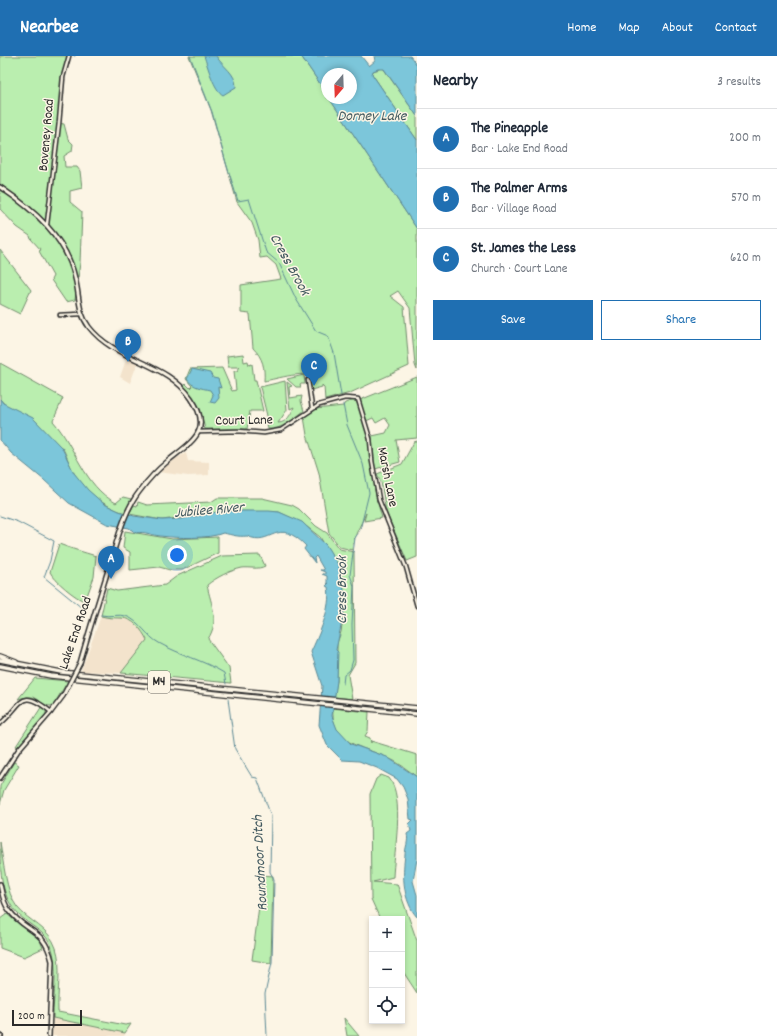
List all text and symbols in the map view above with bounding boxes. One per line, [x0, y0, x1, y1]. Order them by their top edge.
text: Nearbee [20, 15, 79, 42]
text: Home [567, 18, 596, 38]
text: Map [618, 18, 640, 38]
text: About [662, 18, 693, 38]
text: Contact [715, 18, 757, 38]
north arrow [321, 68, 357, 104]
text: Nearby [433, 70, 477, 94]
text: 3 results [717, 73, 761, 92]
street label: Boveney Road [34, 98, 60, 172]
water label: Dorney Lake [338, 106, 408, 128]
text: The Pineapple [471, 118, 548, 140]
text: A [442, 129, 450, 148]
text: 200 m [729, 129, 761, 148]
text: Bar · Lake End Road [471, 140, 568, 159]
text: The Palmer Arms [471, 178, 568, 200]
text: B [443, 189, 449, 208]
text: 570 m [731, 189, 761, 208]
text: Bar · Village Road [471, 200, 557, 219]
water label: Cress Brook [263, 230, 316, 302]
text: St. James the Less [471, 238, 576, 260]
text: C [443, 249, 449, 268]
text: 620 m [730, 249, 761, 268]
text: Church · Court Lane [471, 260, 567, 279]
button: Save [433, 300, 593, 340]
button: Share [601, 300, 761, 340]
pin: B [115, 329, 141, 362]
pin: C [301, 353, 327, 386]
street label: Court Lane [215, 410, 273, 432]
street label: Marsh Lane [371, 445, 403, 509]
water label: Jubilee River [173, 497, 246, 525]
your location [167, 545, 187, 565]
pin: A [98, 546, 124, 579]
water label: Cress Brook [332, 554, 354, 624]
street label: Lake End Road [54, 594, 98, 672]
road number: M4 [148, 671, 170, 693]
water label: Roundmoor Ditch [247, 813, 274, 912]
map controls [369, 916, 405, 1024]
button: + [369, 916, 405, 952]
button: − [369, 952, 405, 988]
button: locate [369, 988, 405, 1024]
scale bar [12, 1008, 82, 1027]
text: 200 m [18, 1009, 45, 1025]

